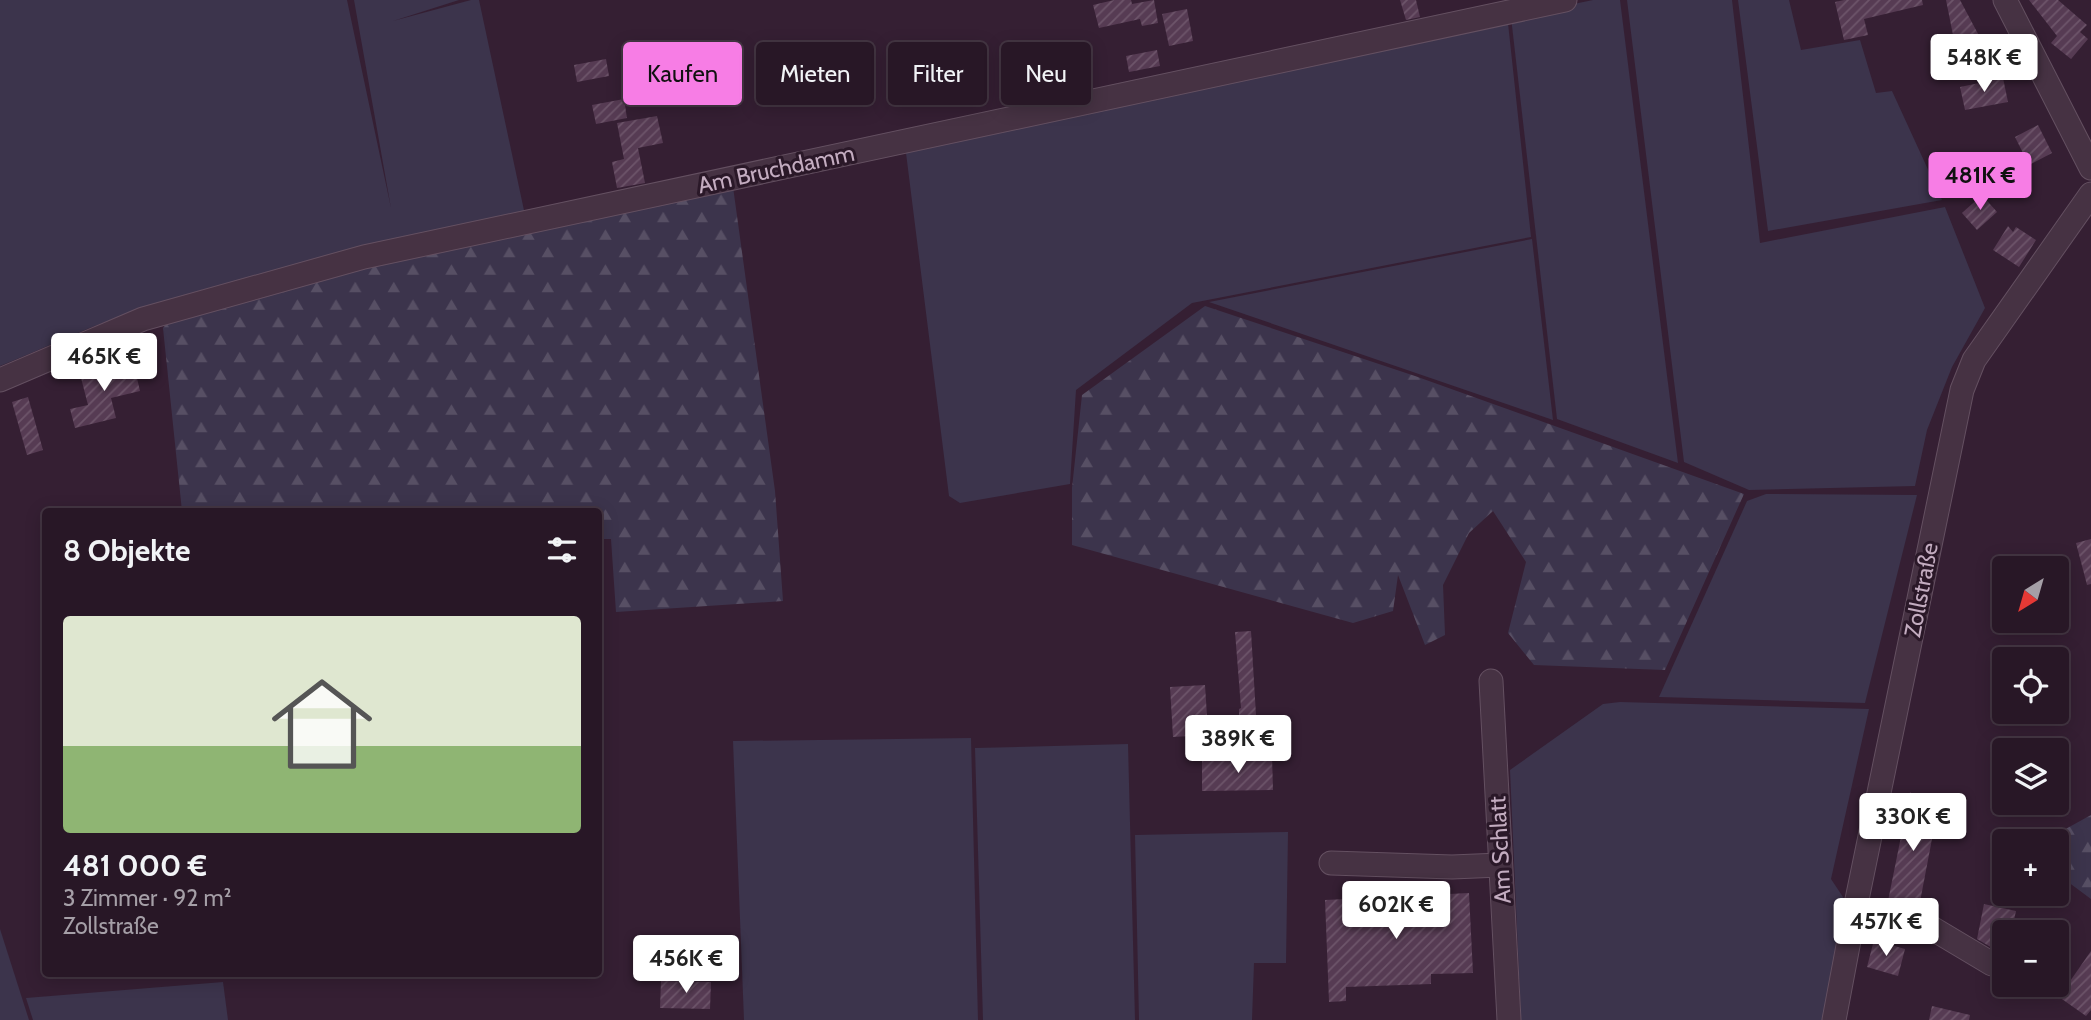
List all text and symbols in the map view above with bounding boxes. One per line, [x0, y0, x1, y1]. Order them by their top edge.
pin: 548K € [1927, 34, 2041, 94]
chip: Kaufen [623, 42, 742, 105]
chip: Mieten [756, 42, 874, 105]
chip: Filter [888, 42, 987, 105]
chip: Neu [1001, 42, 1091, 105]
text: 548K € [1947, 43, 2021, 71]
street label: Am Bruchdamm [695, 139, 857, 199]
pin: 481K € [1923, 152, 2037, 212]
text: 481K € [1944, 161, 2016, 189]
pin: 465K € [47, 334, 161, 393]
text: 465K € [67, 342, 141, 370]
icon: filters [543, 531, 581, 569]
text: 8 Objekte [63, 532, 191, 569]
street label: Zollstraße [1898, 540, 1944, 640]
north arrow [1992, 556, 2068, 634]
map controls [1992, 556, 2069, 997]
button: locate [1992, 647, 2069, 724]
icon: home [259, 661, 385, 787]
pin: 389K € [1181, 716, 1295, 775]
text: 389K € [1201, 724, 1275, 752]
button: layers [1992, 738, 2069, 815]
pin: 330K € [1856, 794, 1970, 853]
street label: Am Schlatt [1483, 795, 1517, 904]
text: 330K € [1875, 802, 1951, 830]
button: + [1992, 829, 2069, 906]
text: 481 000 € [63, 847, 207, 884]
pin: 602K € [1339, 881, 1453, 941]
text: 3 Zimmer · 92 m² [63, 884, 231, 912]
text: 602K € [1358, 890, 1434, 918]
pin: 457K € [1829, 898, 1943, 958]
text: 457K € [1850, 907, 1922, 935]
text: Zollstraße [63, 912, 159, 940]
button: − [1992, 920, 2069, 997]
pin: 456K € [629, 936, 743, 995]
text: 456K € [649, 944, 723, 972]

